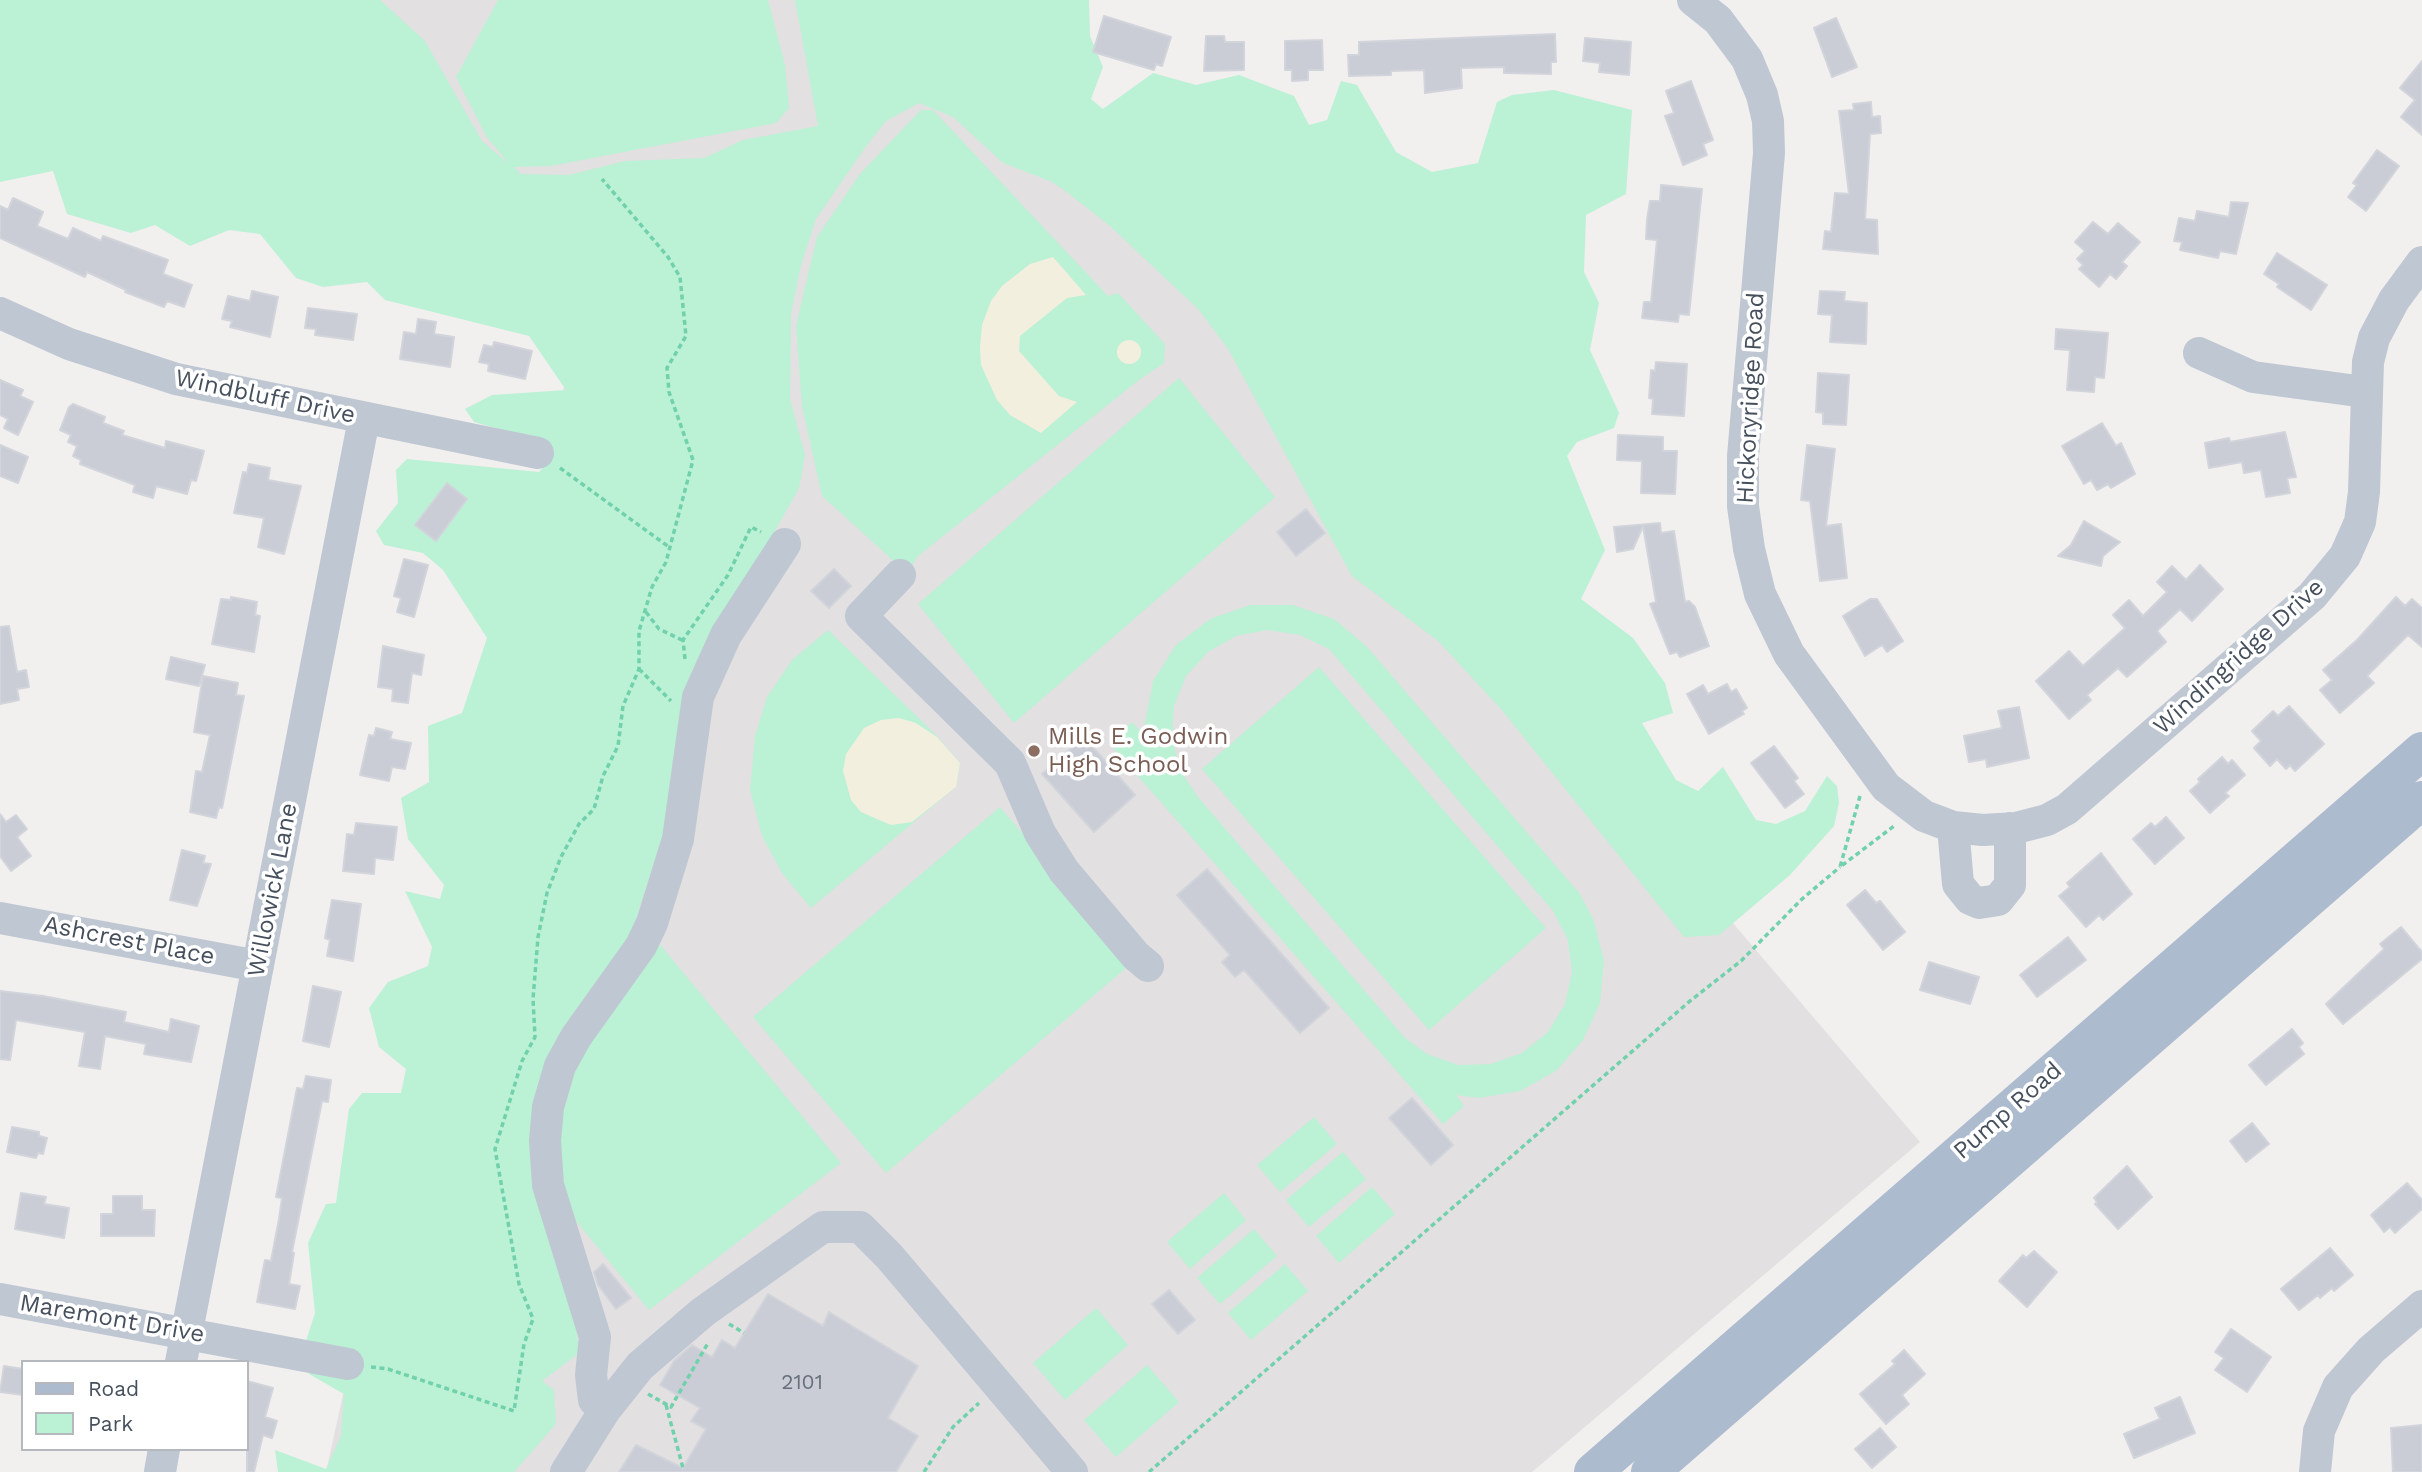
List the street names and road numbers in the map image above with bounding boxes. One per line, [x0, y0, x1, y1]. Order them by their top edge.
street label: Hickoryridge Road [1731, 291, 1771, 505]
street label: Windbluff Drive [172, 364, 358, 430]
street label: Windingridge Drive [2148, 573, 2330, 741]
street label: Willowick Lane [242, 801, 304, 979]
street label: Ashcrest Place [41, 910, 217, 972]
street label: Pump Road [1948, 1056, 2068, 1166]
street label: Maremont Drive [17, 1289, 207, 1349]

